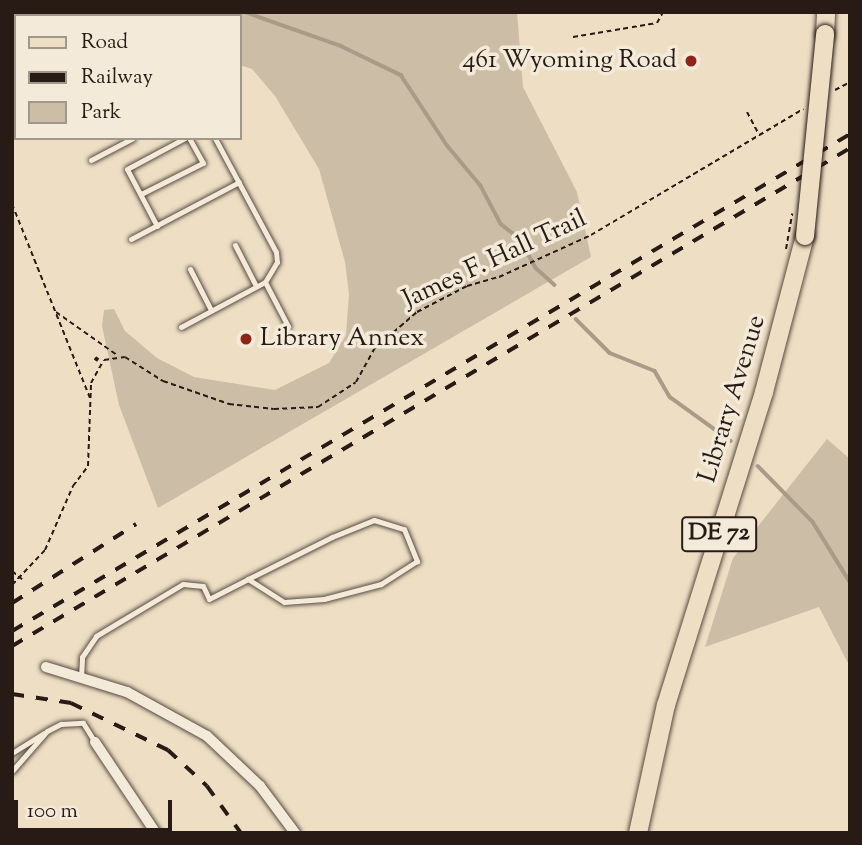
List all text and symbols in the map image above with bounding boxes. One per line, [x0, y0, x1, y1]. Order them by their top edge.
legend [14, 14, 242, 140]
text: Road [81, 28, 128, 58]
place label: 461 Wyoming Road [462, 45, 677, 77]
marker: 461 Wyoming Road [683, 53, 699, 69]
text: Railway [81, 63, 153, 93]
text: Park [81, 98, 121, 128]
street label: James F. Hall Trail [398, 204, 592, 316]
street label: Library Avenue [693, 311, 773, 487]
place label: Library Annex [260, 323, 424, 355]
marker: Library Annex [238, 331, 254, 347]
road number: DE 72 [680, 514, 758, 554]
scale bar [18, 786, 175, 830]
text: 100 m [27, 797, 78, 827]

